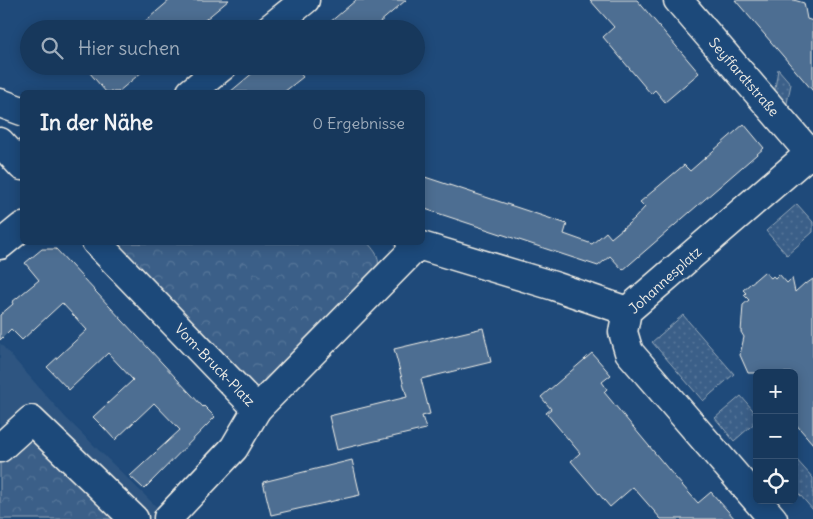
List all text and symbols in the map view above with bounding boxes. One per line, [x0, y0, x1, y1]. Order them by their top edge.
search box [20, 20, 425, 75]
icon: search [38, 34, 66, 62]
street label: Seyffardtstraße [705, 34, 783, 120]
text: Hier suchen [78, 36, 180, 60]
text: In der Nähe [40, 109, 153, 136]
text: 0 Ergebnisse [313, 113, 405, 133]
street label: Johannesplatz [625, 242, 705, 317]
street label: Vom-Bruck-Platz [171, 320, 259, 410]
map controls [753, 369, 798, 504]
button: + [753, 369, 798, 414]
button: − [753, 414, 798, 459]
button: locate [753, 459, 798, 504]

